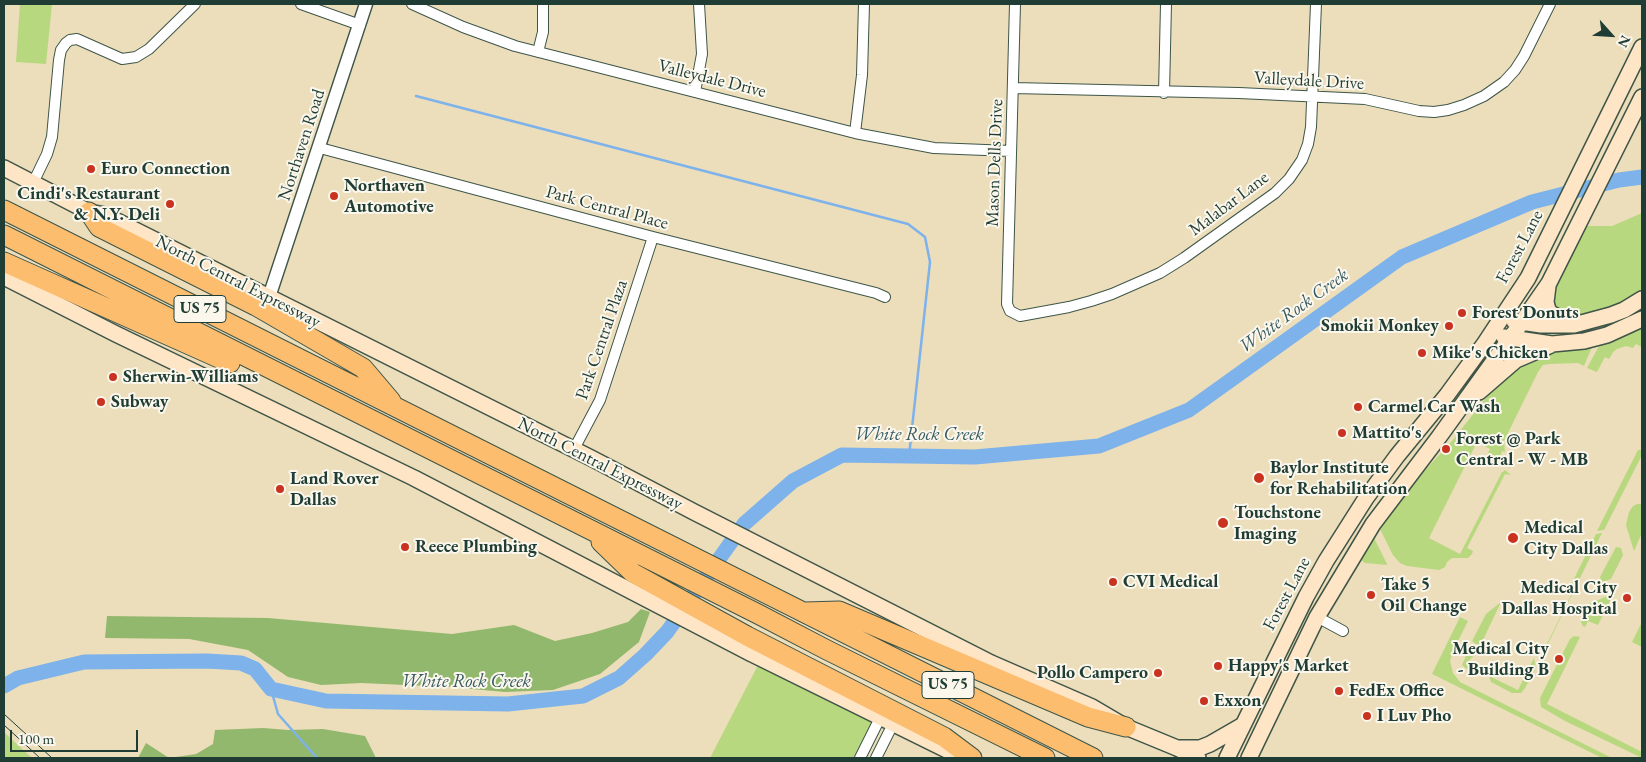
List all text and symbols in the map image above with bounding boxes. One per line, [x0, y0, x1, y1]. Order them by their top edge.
north arrow [1586, 10, 1636, 60]
text: N [1614, 33, 1635, 51]
street label: Valleydale Drive [656, 55, 768, 103]
street label: Valleydale Drive [1253, 67, 1365, 95]
street label: Northaven Road [274, 86, 330, 204]
street label: Mason Dells Drive [982, 99, 1008, 227]
place label: Euro Connection [101, 158, 230, 180]
marker: Euro Connection [85, 163, 97, 175]
street label: Malabar Lane [1185, 167, 1273, 241]
place label: Northaven Automotive [344, 175, 434, 218]
street label: Park Central Place [543, 181, 671, 235]
place label: Cindi's Restaurant & N.Y. Deli [17, 183, 160, 225]
marker: Northaven Automotive [328, 190, 340, 202]
marker: Cindi's Restaurant & N.Y. Deli [164, 198, 176, 210]
street label: Forest Lane [1492, 207, 1548, 287]
street label: North Central Expressway [152, 231, 324, 333]
water label: White Rock Creek [1235, 264, 1353, 358]
street label: Park Central Plaza [571, 277, 633, 403]
road number: US 75 [174, 296, 226, 322]
place label: Forest Donuts [1472, 302, 1579, 324]
marker: Forest Donuts [1456, 307, 1468, 319]
place label: Smokii Monkey [1321, 315, 1439, 337]
marker: Smokii Monkey [1443, 320, 1455, 332]
place label: Mike's Chicken [1432, 342, 1548, 364]
marker: Mike's Chicken [1416, 347, 1428, 359]
place label: Sherwin-Williams [123, 366, 258, 388]
marker: Sherwin-Williams [107, 371, 119, 383]
place label: Subway [111, 391, 168, 413]
marker: Subway [95, 396, 107, 408]
place label: Carmel Car Wash [1368, 396, 1500, 418]
marker: Carmel Car Wash [1352, 401, 1364, 413]
street label: North Central Expressway [514, 413, 686, 515]
place label: Mattito's [1352, 422, 1421, 444]
water label: White Rock Creek [854, 424, 984, 446]
marker: Mattito's [1336, 427, 1348, 439]
place label: Forest @ Park Central - W - MB [1456, 428, 1588, 470]
marker: Forest @ Park Central - W - MB [1440, 443, 1452, 455]
place label: Baylor Institute for Rehabilitation [1270, 457, 1407, 499]
place label: Land Rover Dallas [290, 468, 379, 510]
marker: Baylor Institute for Rehabilitation [1252, 471, 1266, 485]
marker: Land Rover Dallas [274, 483, 286, 495]
place label: Touchstone Imaging [1234, 502, 1321, 544]
marker: Touchstone Imaging [1216, 516, 1230, 530]
place label: Medical City Dallas [1524, 517, 1608, 560]
marker: Medical City Dallas [1506, 531, 1520, 545]
place label: Reece Plumbing [415, 536, 537, 558]
marker: Reece Plumbing [399, 541, 411, 553]
street label: Forest Lane [1259, 554, 1315, 634]
place label: CVI Medical [1123, 571, 1218, 593]
place label: Take 5 Oil Change [1381, 574, 1467, 616]
marker: CVI Medical [1107, 576, 1119, 588]
place label: Medical City Dallas Hospital [1501, 577, 1617, 620]
marker: Take 5 Oil Change [1365, 589, 1377, 601]
marker: Medical City Dallas Hospital [1621, 592, 1633, 604]
place label: Medical City - Building B [1452, 638, 1549, 681]
marker: Medical City - Building B [1553, 653, 1565, 665]
place label: Happy's Market [1228, 655, 1349, 677]
marker: Happy's Market [1212, 660, 1224, 672]
place label: Pollo Campero [1037, 662, 1148, 684]
marker: Pollo Campero [1152, 667, 1164, 679]
water label: White Rock Creek [401, 671, 531, 693]
road number: US 75 [922, 672, 974, 698]
place label: FedEx Office [1349, 680, 1444, 702]
marker: FedEx Office [1333, 685, 1345, 697]
place label: Exxon [1214, 690, 1261, 712]
marker: Exxon [1198, 695, 1210, 707]
place label: I Luv Pho [1377, 705, 1451, 727]
marker: I Luv Pho [1361, 710, 1373, 722]
scale bar [12, 720, 140, 752]
text: 100 m [18, 729, 54, 748]

